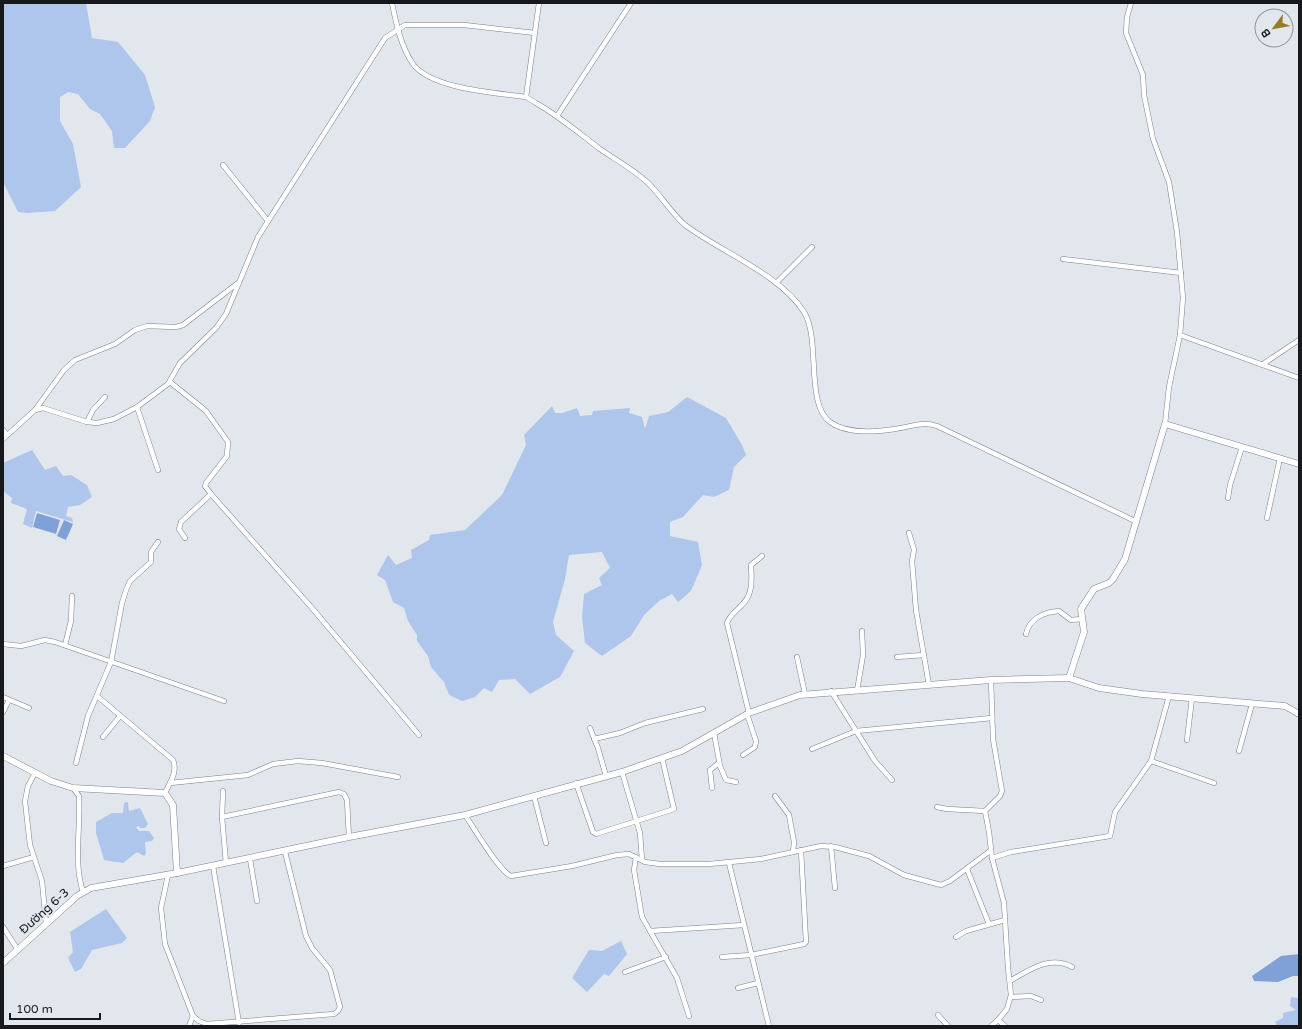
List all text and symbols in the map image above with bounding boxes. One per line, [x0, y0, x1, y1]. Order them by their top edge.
north arrow [1254, 8, 1294, 48]
text: B [1258, 26, 1273, 40]
street label: Đường 6-3 [16, 885, 72, 937]
scale bar [10, 995, 100, 1021]
text: 100 m [16, 1002, 53, 1016]

